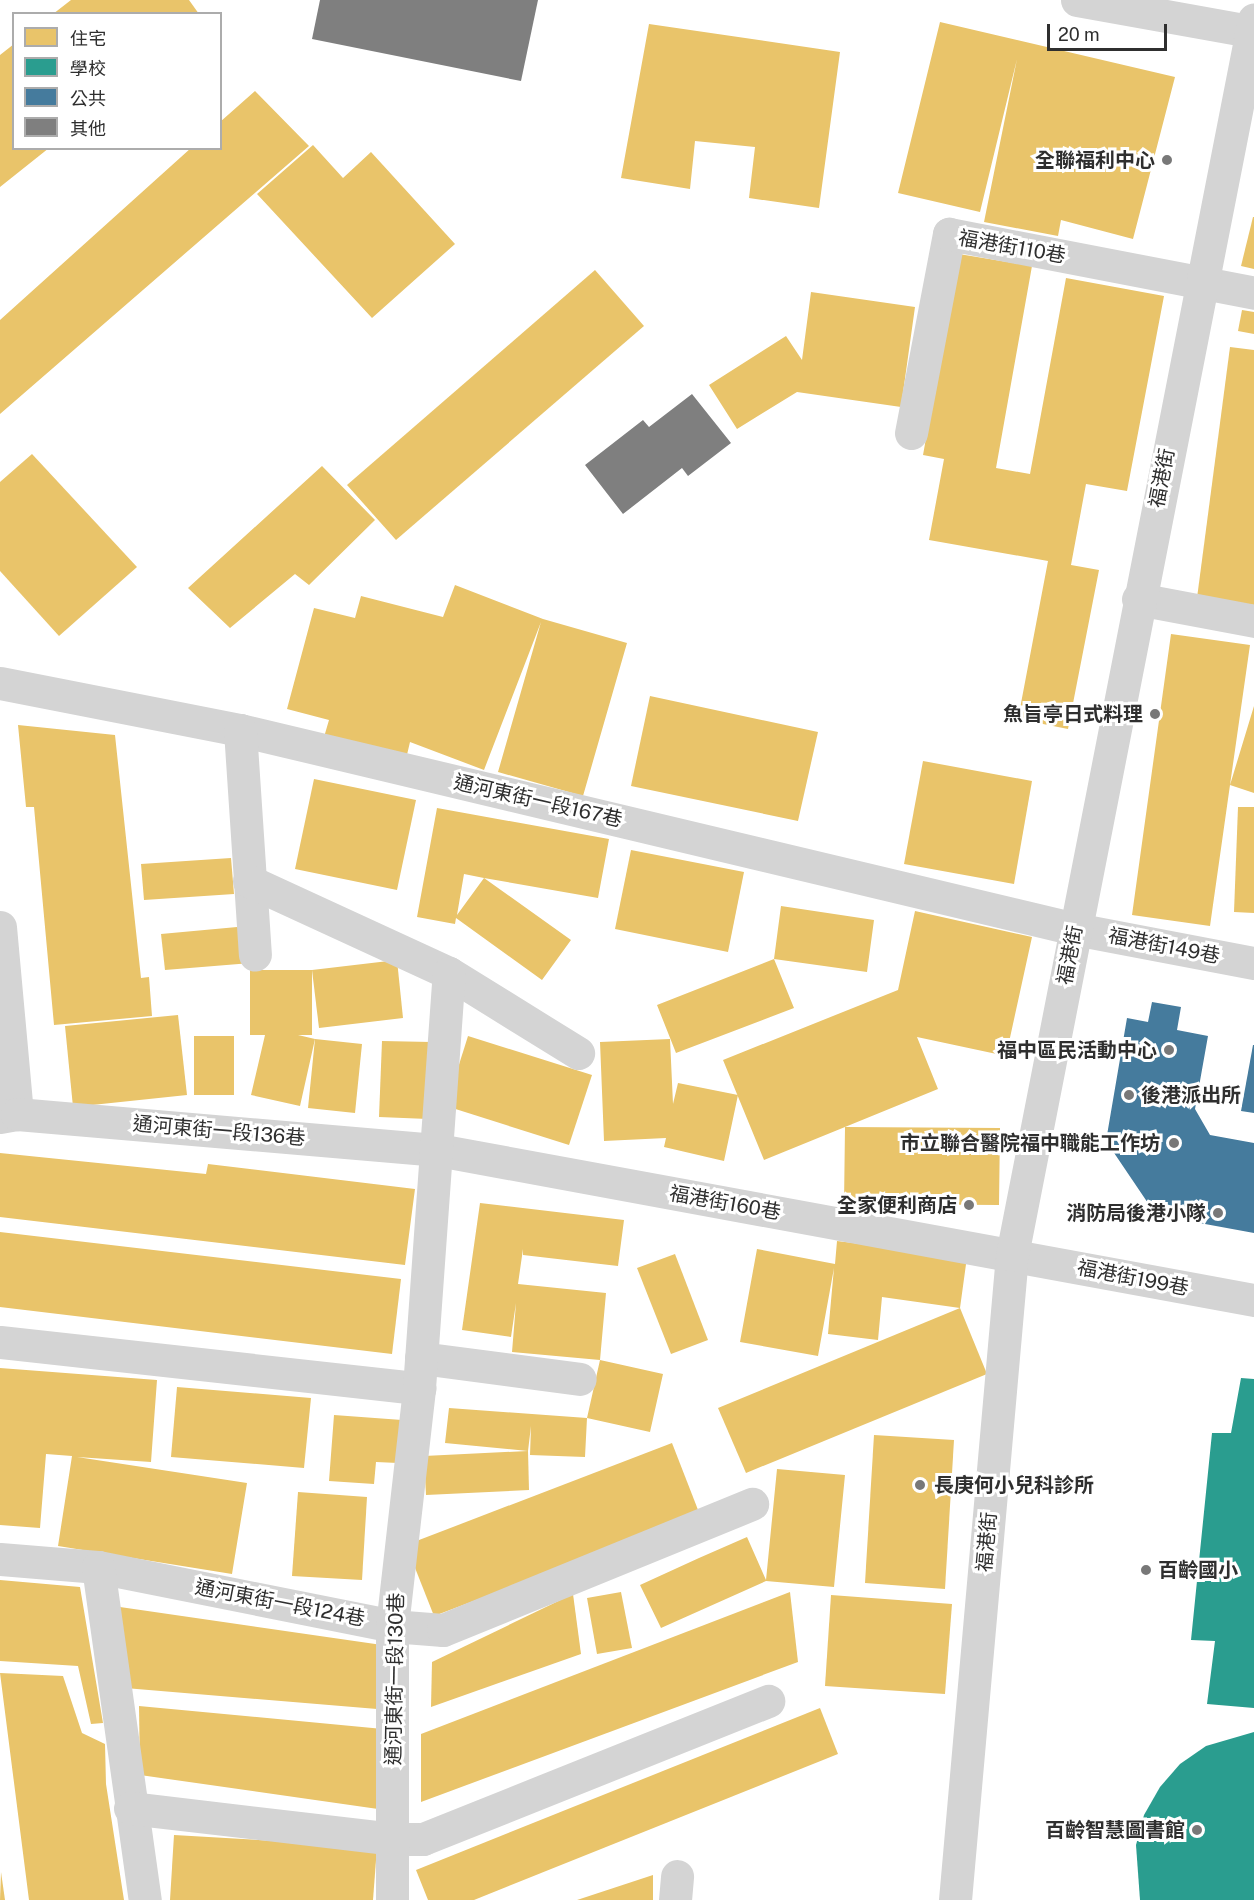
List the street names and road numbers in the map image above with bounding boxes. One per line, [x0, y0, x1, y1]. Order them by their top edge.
street label: 福港街110巷 [956, 226, 1068, 268]
street label: 福港街 [1144, 446, 1180, 510]
street label: 通河東街一段167巷 [451, 770, 625, 832]
street label: 福港街 [1052, 923, 1088, 987]
street label: 福港街149巷 [1106, 923, 1222, 969]
street label: 通河東街一段136巷 [132, 1112, 306, 1150]
street label: 福港街160巷 [667, 1181, 783, 1225]
street label: 福港街199巷 [1075, 1255, 1191, 1301]
street label: 福港街 [972, 1511, 1002, 1573]
street label: 通河東街一段124巷 [193, 1575, 367, 1631]
street label: 通河東街一段130巷 [381, 1592, 409, 1766]

